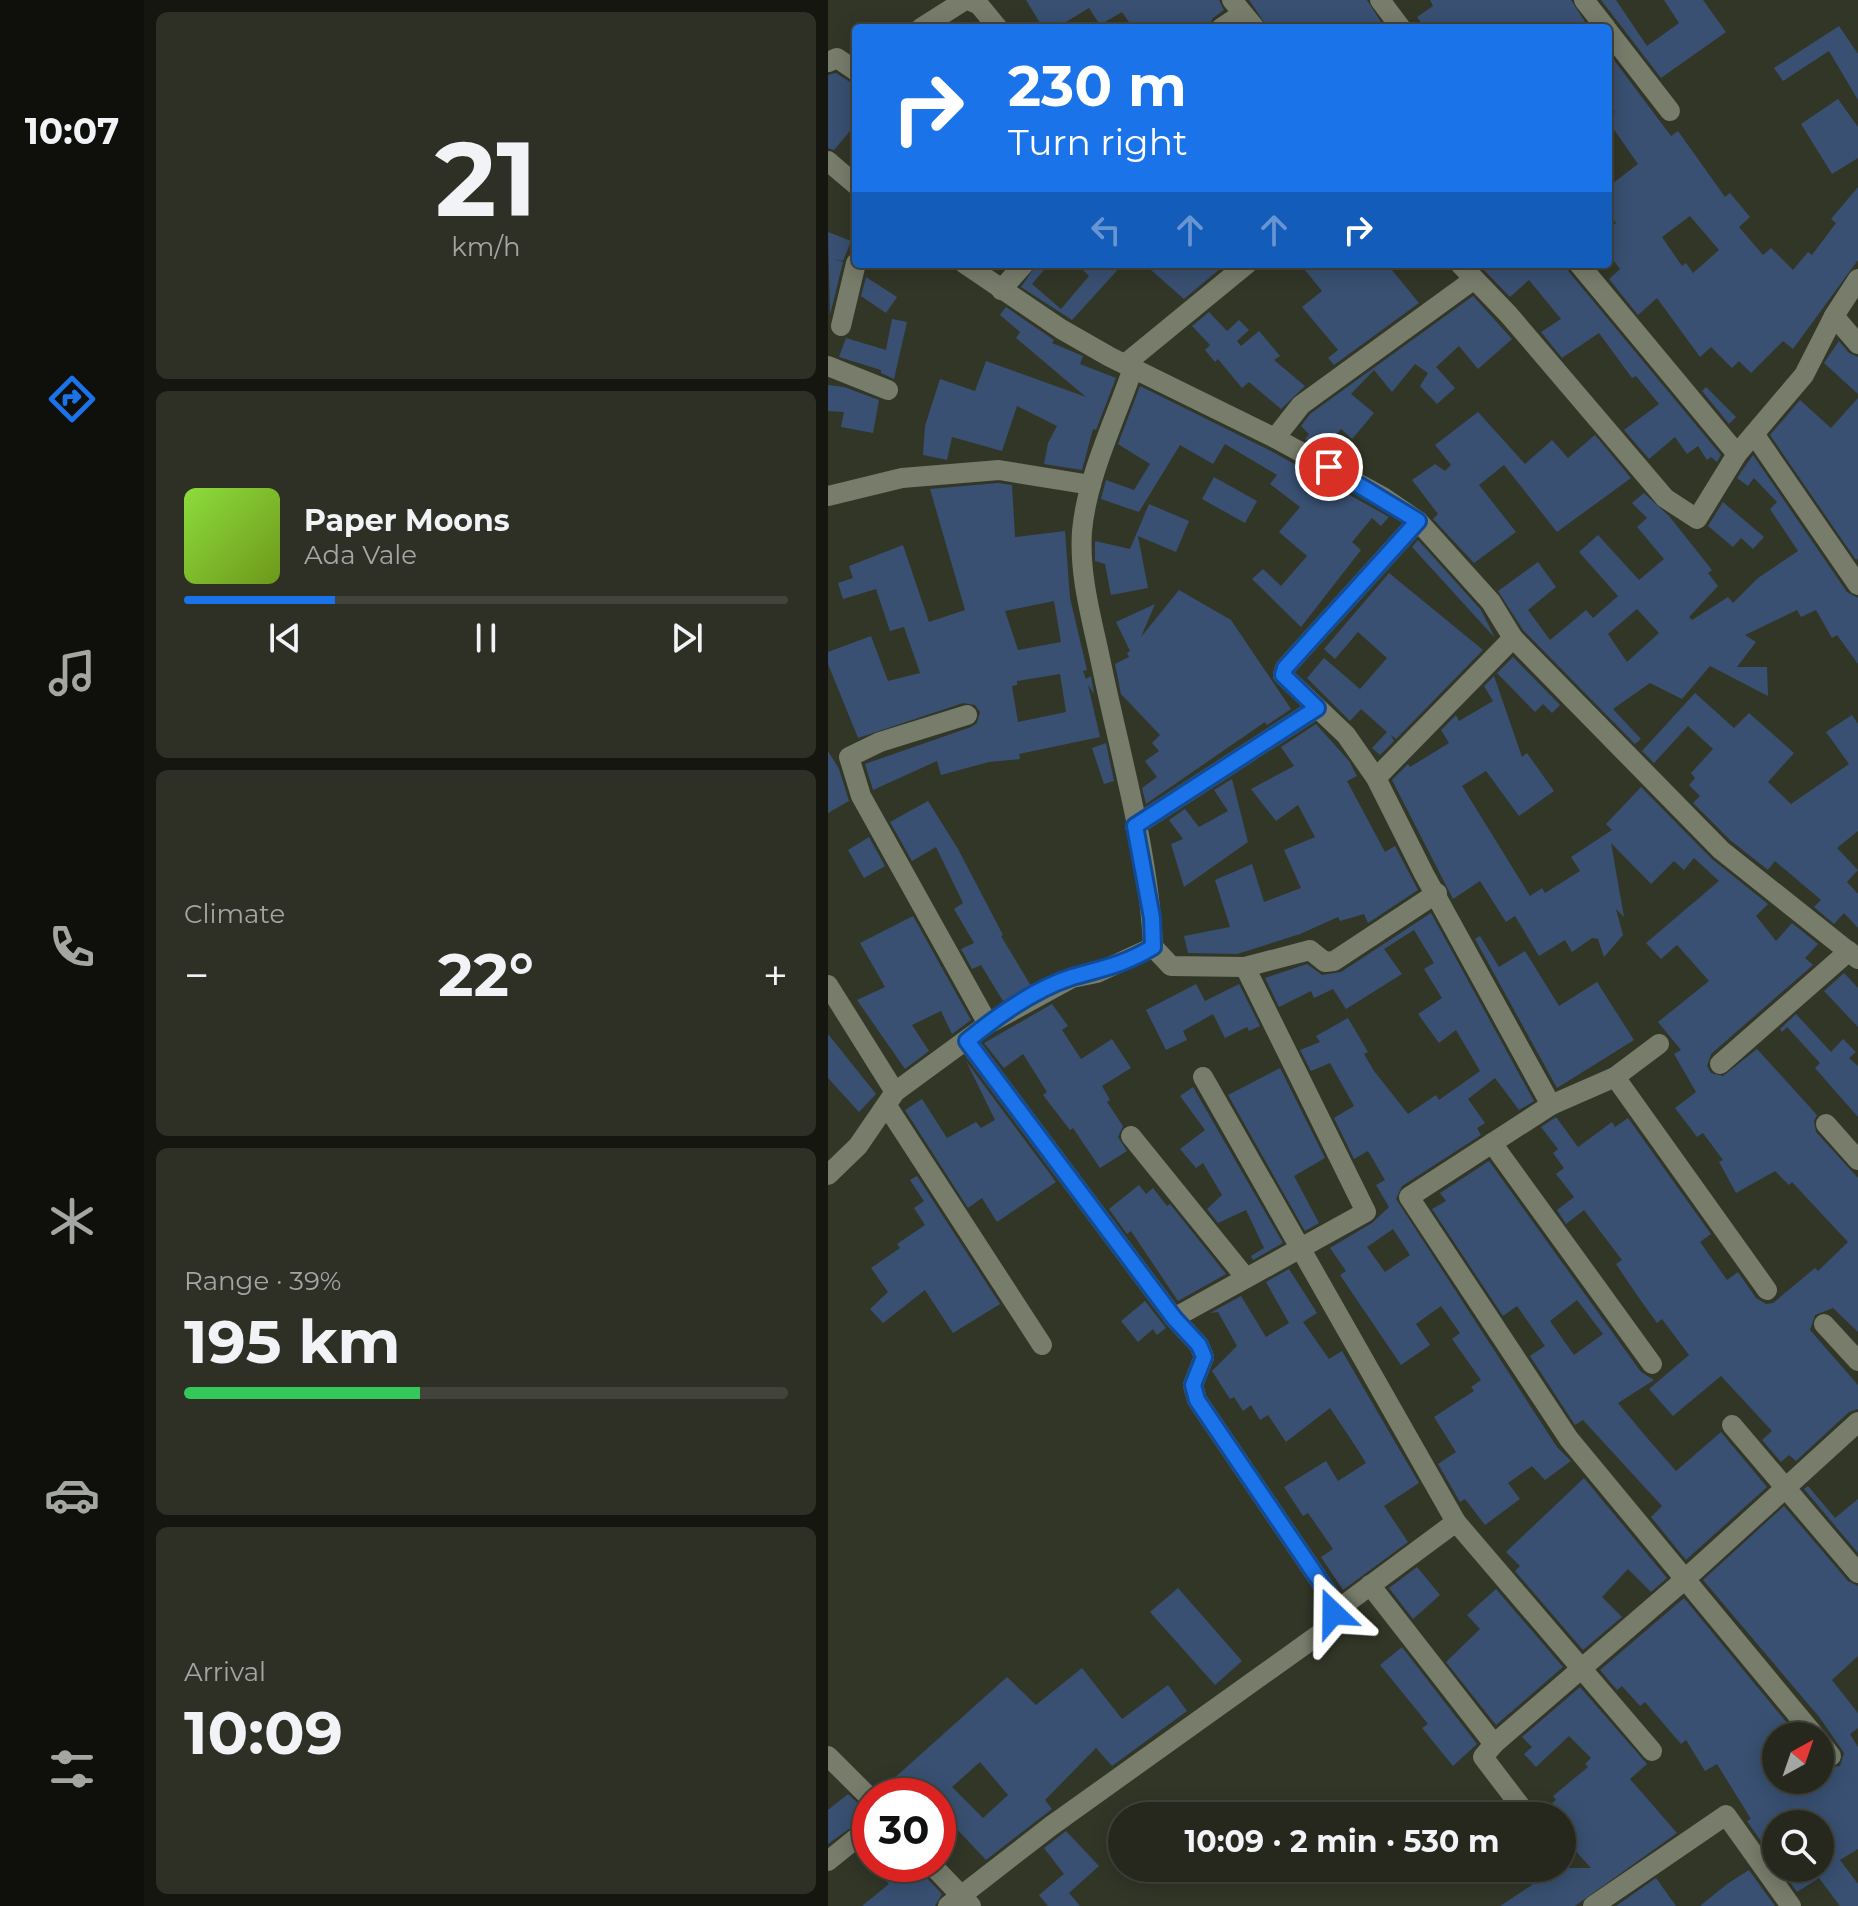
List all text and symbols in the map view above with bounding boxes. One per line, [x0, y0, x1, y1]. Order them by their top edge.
text: 230 m [1008, 52, 1187, 120]
icon: right [876, 56, 980, 160]
text: 10:07 [25, 109, 119, 153]
text: 21 [435, 115, 537, 242]
text: Turn right [1008, 120, 1188, 164]
icon: left [1084, 208, 1128, 252]
icon: ahead [1168, 208, 1212, 252]
icon: ahead [1252, 208, 1296, 252]
icon: right [1336, 208, 1380, 252]
text: km/h [451, 231, 521, 263]
icon: directions [44, 371, 100, 427]
pin [1295, 433, 1363, 501]
icon: arrive [1307, 445, 1351, 489]
text: Paper Moons [304, 502, 510, 539]
text: Ada Vale [304, 539, 417, 571]
icon: previous [263, 616, 307, 660]
icon: pause [464, 616, 508, 660]
icon: next [665, 616, 709, 660]
icon: music [44, 645, 100, 701]
text: Climate [184, 898, 285, 930]
icon: phone [44, 919, 100, 975]
text: 22° [438, 938, 534, 1011]
text: − [184, 948, 209, 1002]
text: + [763, 948, 788, 1002]
icon: climate [44, 1193, 100, 1249]
text: Range · 39% [184, 1265, 341, 1297]
text: 195 km [184, 1305, 400, 1378]
icon: car [44, 1467, 100, 1523]
position arrow [1291, 1571, 1375, 1655]
text: Arrival [184, 1656, 266, 1688]
text: 10:09 [184, 1696, 343, 1769]
north arrow [1762, 1722, 1834, 1794]
map controls [1762, 1722, 1834, 1882]
icon: filters [44, 1741, 100, 1797]
speed limit sign: 30 [852, 1778, 956, 1882]
button: search [1762, 1810, 1834, 1882]
text: 10:09 · 2 min · 530 m [1185, 1823, 1499, 1860]

